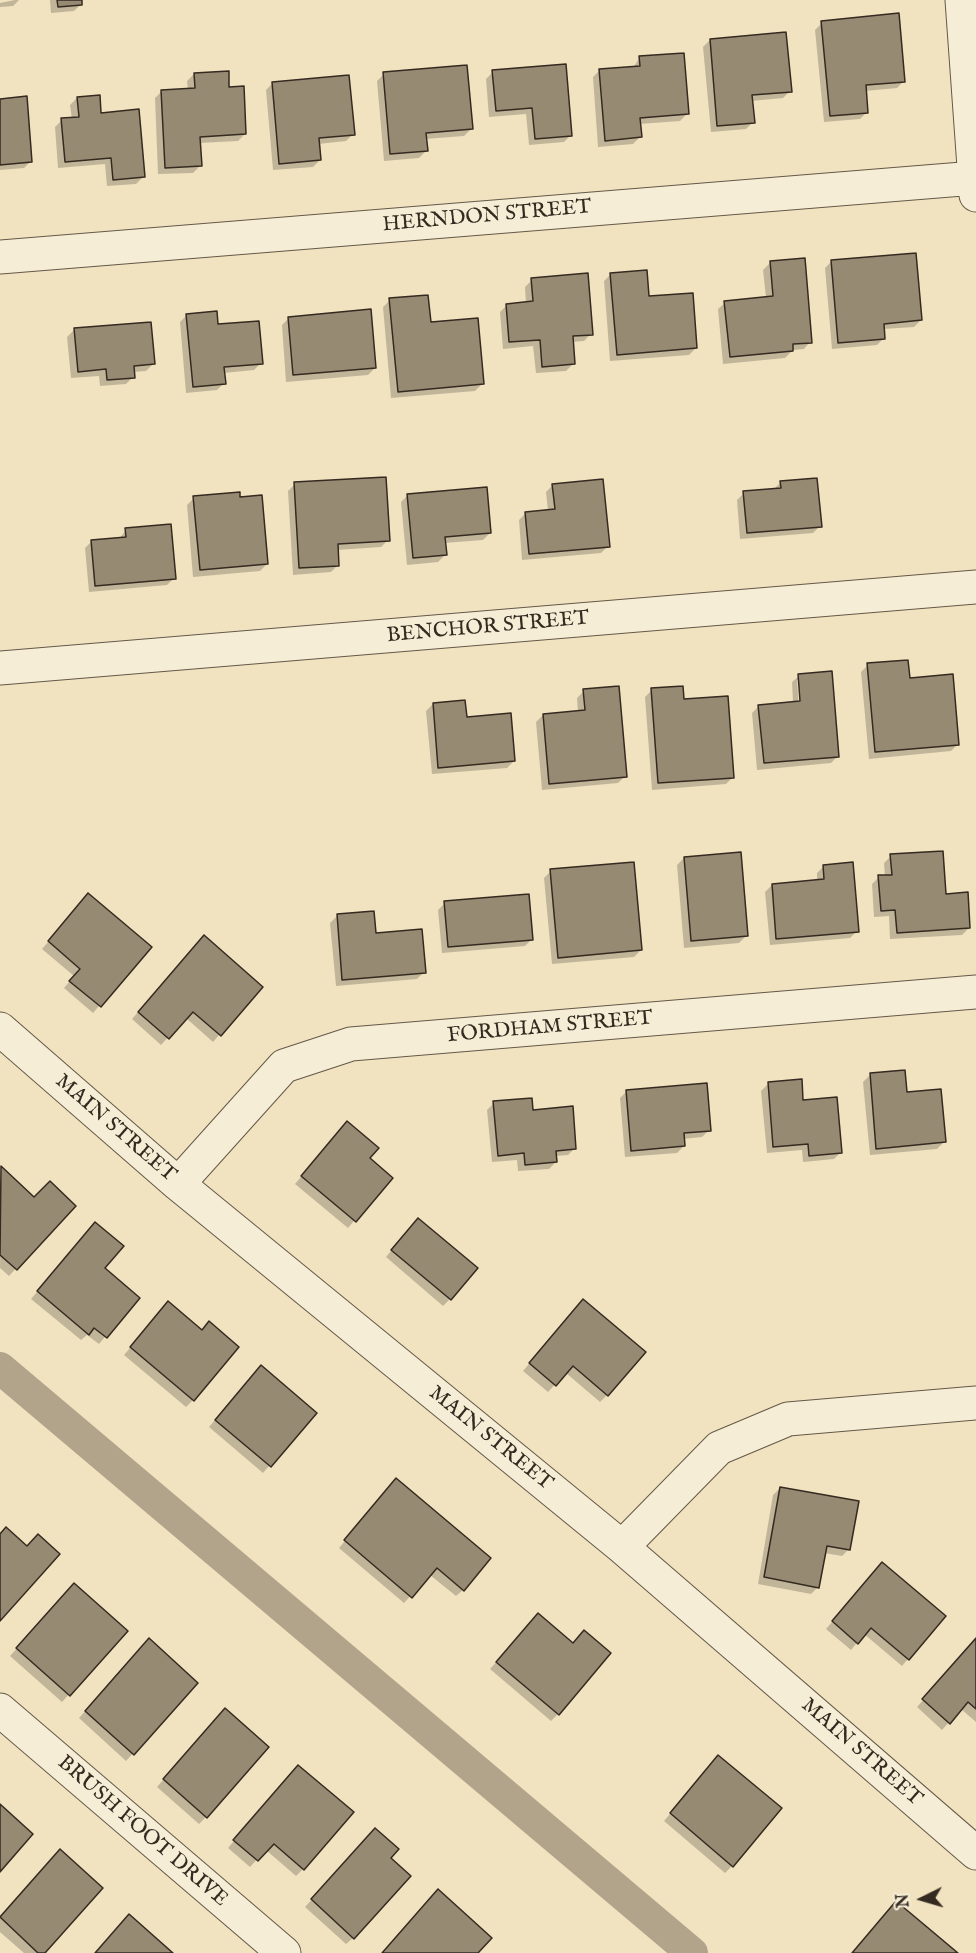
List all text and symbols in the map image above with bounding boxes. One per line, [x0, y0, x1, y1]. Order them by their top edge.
street label: HERNDON STREET [381, 195, 593, 239]
street label: BENCHOR STREET [386, 607, 590, 649]
street label: FORDHAM STREET [446, 1006, 654, 1050]
street label: MAIN STREET [49, 1070, 181, 1188]
street label: MAIN STREET [423, 1381, 557, 1497]
street label: MAIN STREET [795, 1694, 927, 1812]
street label: BRUSH FOOT DRIVE [52, 1751, 232, 1913]
north arrow [892, 1869, 952, 1929]
text: N [894, 1893, 915, 1908]

